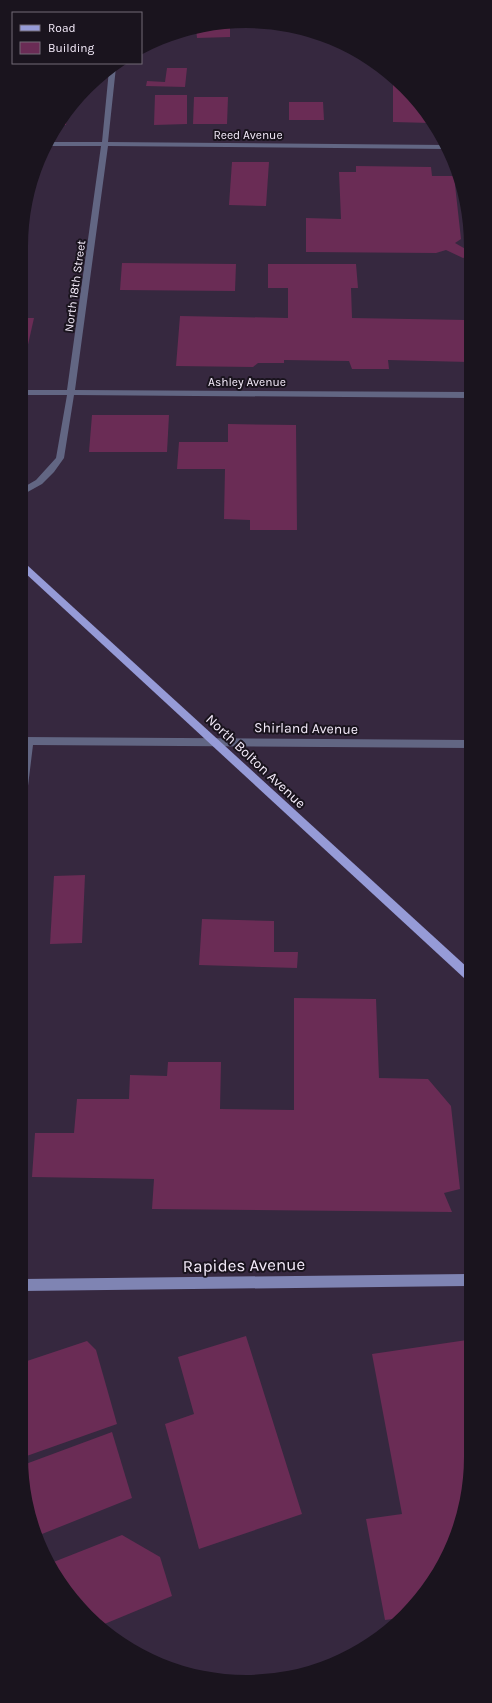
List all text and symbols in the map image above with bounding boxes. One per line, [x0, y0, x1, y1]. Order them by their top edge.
legend [12, 12, 142, 64]
text: Road [48, 21, 76, 35]
text: Building [48, 41, 95, 55]
street label: Reed Avenue [213, 128, 283, 142]
street label: North 18th Street [62, 239, 88, 333]
street label: Ashley Avenue [208, 375, 286, 389]
street label: North Bolton Avenue [202, 711, 309, 812]
street label: Shirland Avenue [254, 719, 358, 738]
street label: Rapides Avenue [183, 1254, 305, 1276]

